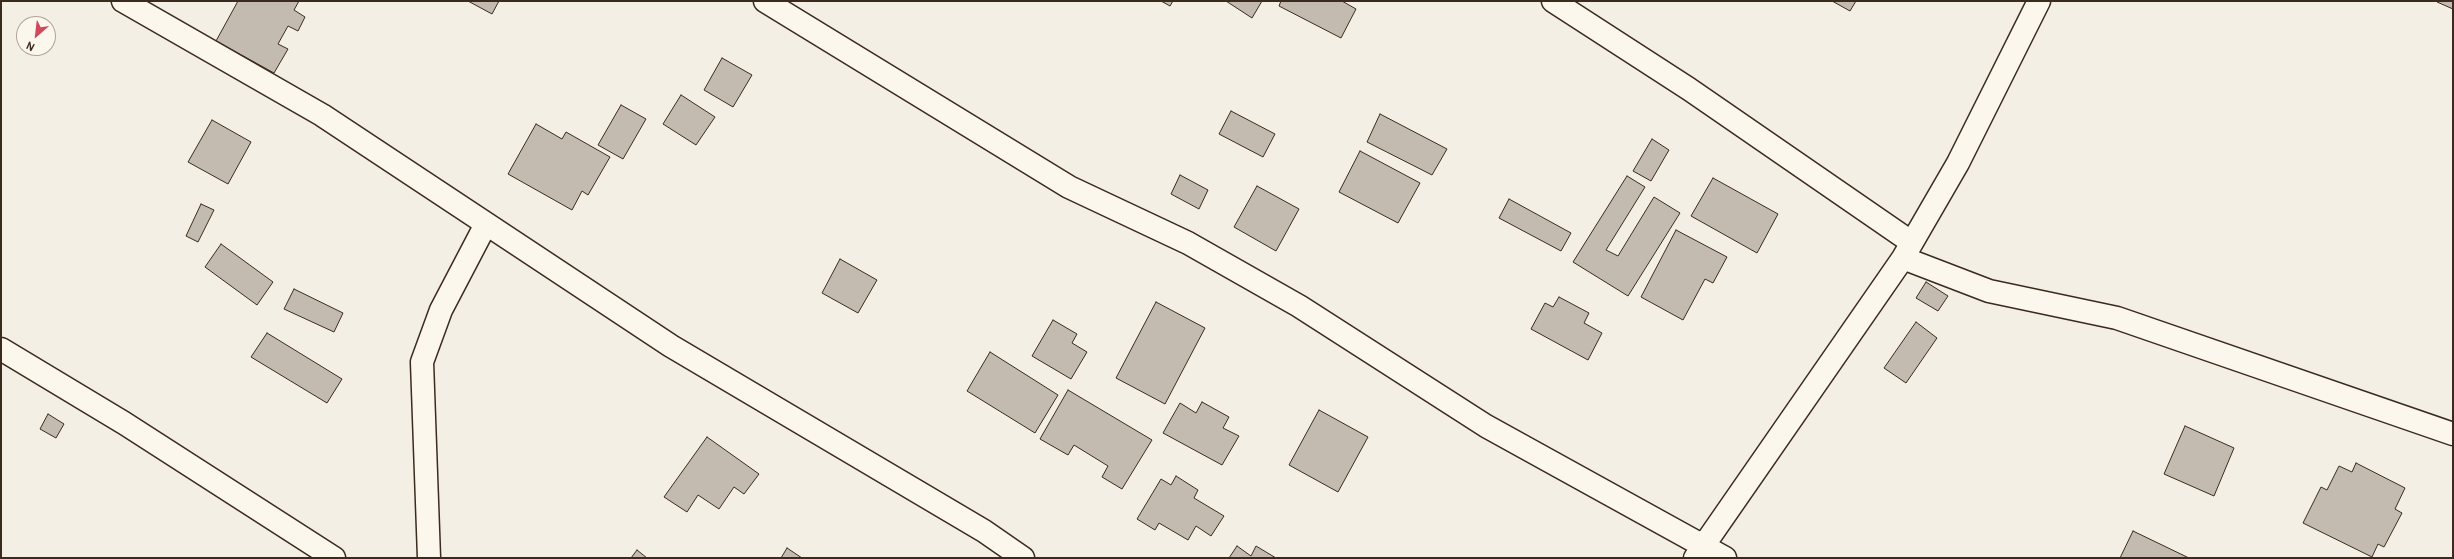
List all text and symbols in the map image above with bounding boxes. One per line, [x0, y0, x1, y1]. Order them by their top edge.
north arrow [16, 16, 56, 56]
text: N [24, 39, 37, 54]

